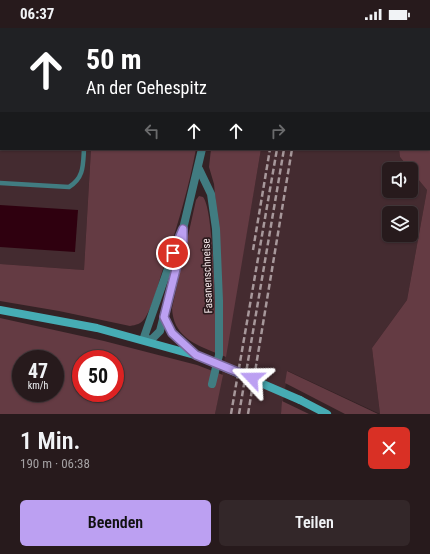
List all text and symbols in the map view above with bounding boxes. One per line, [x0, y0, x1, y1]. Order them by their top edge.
text: 06:37 [20, 5, 54, 23]
text: 50 m [86, 43, 142, 76]
icon: ahead [20, 44, 72, 96]
text: An der Gehespitz [86, 77, 207, 98]
icon: left [141, 120, 163, 142]
icon: ahead [183, 120, 205, 142]
icon: ahead [225, 120, 247, 142]
icon: right [267, 120, 289, 142]
map controls [382, 162, 418, 242]
button: sound [382, 162, 418, 198]
button: layers [382, 206, 418, 242]
pin [156, 236, 190, 270]
street label: Fasanenschneise [200, 238, 215, 314]
icon: arrive [162, 242, 184, 264]
speed limit sign: 50 [72, 350, 124, 402]
position arrow [231, 357, 273, 399]
text: 47 [28, 359, 48, 383]
text: km/h [28, 380, 48, 391]
text: 1 Min. [20, 427, 80, 455]
button: close [368, 427, 410, 469]
text: 190 m · 06:38 [20, 456, 90, 471]
button: Beenden [20, 500, 211, 546]
button: Teilen [219, 500, 410, 546]

